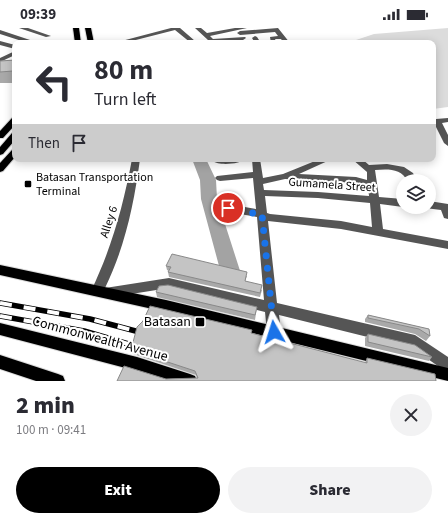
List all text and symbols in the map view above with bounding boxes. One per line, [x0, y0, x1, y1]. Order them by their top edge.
text: 09:39 [20, 4, 56, 25]
text: 80 m [94, 50, 153, 90]
icon: left [28, 56, 80, 108]
text: Turn left [94, 87, 156, 112]
icon: arrive [68, 132, 90, 154]
text: Then [28, 133, 60, 154]
place label: Batasan Transportation Terminal [36, 169, 153, 200]
street label: Gumamela Street [288, 173, 376, 197]
map controls [396, 174, 436, 214]
button: layers [396, 174, 436, 214]
marker: Batasan Transportation Terminal [23, 179, 33, 189]
pin [211, 191, 245, 225]
icon: arrive [217, 197, 239, 219]
street label: Alley 6 [96, 204, 122, 240]
street label: Commonwealth Avenue [30, 311, 170, 367]
position arrow [253, 311, 295, 353]
place label: Batasan [144, 312, 191, 332]
marker: Batasan [194, 316, 206, 328]
text: 2 min [16, 388, 75, 423]
button: close [390, 394, 432, 436]
text: 100 m · 09:41 [16, 421, 86, 439]
button: Exit [16, 467, 220, 513]
button: Share [228, 467, 432, 513]

